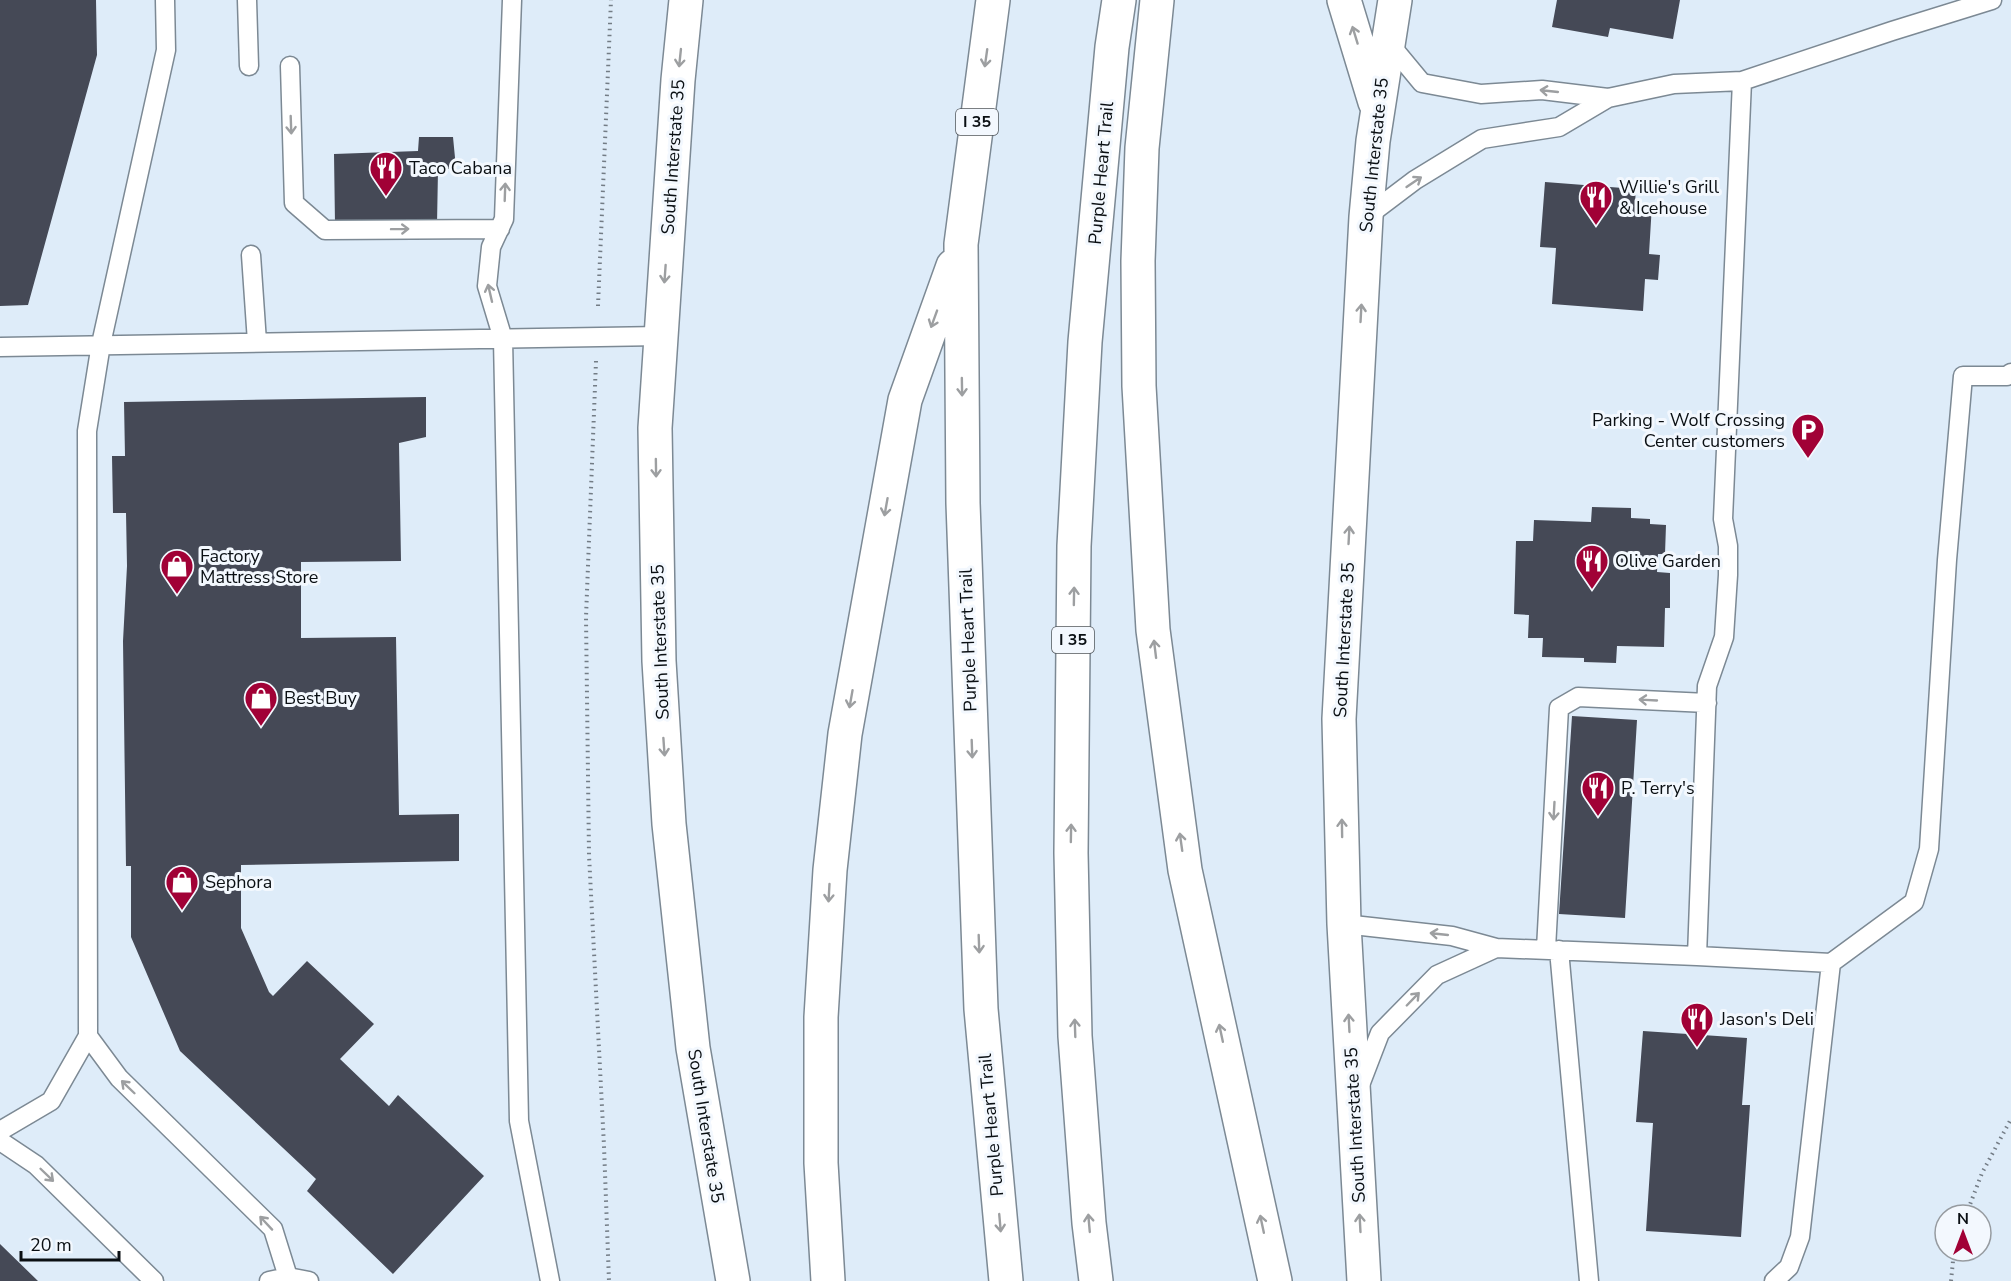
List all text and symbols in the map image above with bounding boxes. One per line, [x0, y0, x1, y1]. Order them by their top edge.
one-way arrow [1349, 26, 1360, 45]
one-way arrow [675, 48, 686, 68]
one-way arrow [980, 48, 991, 67]
street label: South Interstate 35 [1354, 76, 1394, 234]
street label: South Interstate 35 [656, 78, 690, 236]
one-way arrow [1540, 85, 1560, 96]
street label: Purple Heart Trail [1083, 100, 1119, 245]
road number: I 35 [956, 109, 998, 135]
one-way arrow [286, 114, 297, 134]
restaurant icon: Taco Cabana [368, 150, 404, 197]
place label: Taco Cabana [409, 156, 512, 180]
place label: Willie's Grill & Icehouse [1619, 175, 1720, 220]
one-way arrow [1405, 176, 1421, 188]
restaurant icon: Willie's Grill & Icehouse [1578, 179, 1614, 226]
one-way arrow [500, 182, 511, 202]
one-way arrow [390, 224, 410, 235]
one-way arrow [659, 263, 670, 283]
one-way arrow [484, 284, 496, 303]
one-way arrow [1356, 304, 1367, 324]
one-way arrow [928, 309, 939, 328]
one-way arrow [956, 376, 968, 396]
place label: Parking - Wolf Crossing Center customers [1592, 408, 1785, 453]
parking icon: Parking - Wolf Crossing Center customers [1790, 412, 1826, 459]
one-way arrow [650, 458, 661, 478]
one-way arrow [880, 497, 891, 517]
one-way arrow [1344, 526, 1355, 546]
restaurant icon: Olive Garden [1574, 543, 1610, 590]
place label: Factory Mattress Store [200, 544, 318, 589]
shop icon: Factory Mattress Store [159, 548, 195, 595]
place label: Olive Garden [1615, 549, 1721, 573]
street label: South Interstate 35 [1328, 562, 1360, 718]
street label: South Interstate 35 [645, 564, 675, 720]
street label: Purple Heart Trail [953, 567, 982, 712]
one-way arrow [1068, 587, 1080, 607]
road number: I 35 [1052, 627, 1094, 653]
one-way arrow [1149, 640, 1160, 660]
shop icon: Best Buy [243, 680, 279, 727]
place label: Best Buy [284, 686, 358, 710]
one-way arrow [845, 689, 856, 709]
one-way arrow [1639, 694, 1659, 706]
one-way arrow [659, 737, 670, 757]
one-way arrow [966, 739, 978, 759]
restaurant icon: P. Terry's [1580, 770, 1616, 817]
place label: P. Terry's [1621, 776, 1695, 800]
one-way arrow [1548, 800, 1559, 820]
one-way arrow [1336, 819, 1348, 839]
one-way arrow [1065, 824, 1077, 844]
one-way arrow [1176, 833, 1187, 853]
shop icon: Sephora [164, 864, 200, 911]
place label: Sephora [205, 870, 272, 894]
one-way arrow [823, 882, 834, 902]
one-way arrow [1429, 928, 1449, 939]
one-way arrow [973, 934, 984, 954]
one-way arrow [1406, 992, 1420, 1007]
restaurant icon: Jason's Deli [1679, 1001, 1715, 1048]
place label: Jason's Deli [1719, 1007, 1814, 1031]
one-way arrow [1343, 1014, 1354, 1034]
one-way arrow [1069, 1019, 1081, 1039]
one-way arrow [1215, 1024, 1226, 1043]
street label: South Interstate 35 [682, 1047, 730, 1205]
street label: South Interstate 35 [1339, 1047, 1371, 1203]
street label: Purple Heart Trail [973, 1052, 1009, 1197]
one-way arrow [120, 1079, 135, 1094]
one-way arrow [39, 1168, 54, 1183]
north arrow [1933, 1203, 1993, 1263]
text: N [1957, 1208, 1969, 1230]
one-way arrow [994, 1212, 1005, 1232]
one-way arrow [1083, 1213, 1094, 1233]
one-way arrow [1355, 1213, 1366, 1233]
one-way arrow [1256, 1215, 1267, 1234]
one-way arrow [259, 1216, 274, 1231]
scale bar [21, 1224, 118, 1262]
text: 20 m [30, 1233, 72, 1257]

